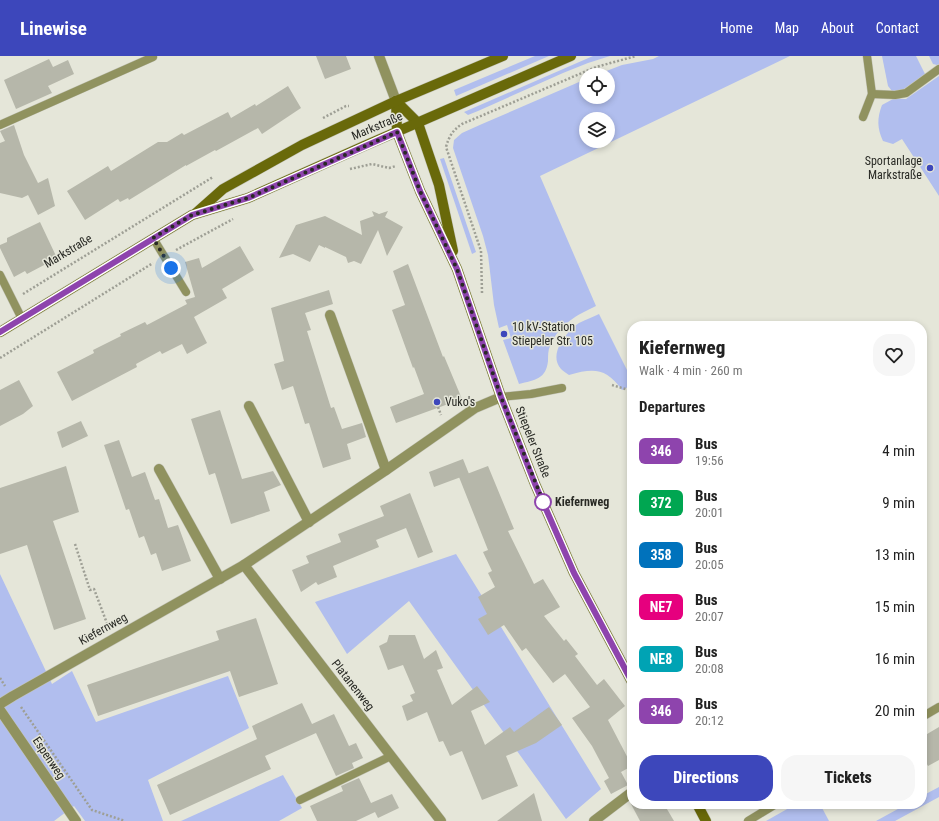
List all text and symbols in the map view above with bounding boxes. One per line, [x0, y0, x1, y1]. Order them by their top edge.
text: Linewise [20, 17, 87, 40]
text: Home [720, 20, 753, 36]
text: Map [775, 20, 799, 36]
text: About [821, 20, 854, 36]
text: Contact [876, 20, 919, 36]
map controls [579, 68, 615, 148]
button: locate [579, 68, 615, 104]
street label: Markstraße [349, 109, 405, 143]
button: layers [579, 112, 615, 148]
place label: Sportanlage Markstraße [865, 154, 922, 182]
marker: Sportanlage Markstraße [925, 163, 935, 173]
street label: Markstraße [41, 231, 95, 271]
your location [161, 258, 181, 278]
place label: 10 kV-Station Stiepeler Str. 105 [512, 320, 593, 348]
marker: 10 kV-Station Stiepeler Str. 105 [499, 329, 509, 339]
button: heart [873, 334, 915, 376]
text: Kiefernweg [639, 336, 725, 359]
text: Walk · 4 min · 260 m [639, 363, 743, 378]
place label: Vuko's [445, 395, 475, 409]
marker: Vuko's [432, 397, 442, 407]
text: Departures [639, 398, 705, 416]
street label: Stiepeler Straße [512, 404, 554, 480]
text: Bus [695, 435, 718, 453]
text: 4 min [882, 442, 915, 460]
text: 346 [650, 443, 672, 459]
text: 19:56 [695, 453, 724, 468]
text: Bus [695, 487, 718, 505]
marker: Kiefernweg [534, 493, 552, 511]
text: 9 min [882, 494, 915, 512]
place label: Kiefernweg [555, 495, 609, 509]
text: 372 [650, 495, 672, 511]
text: 20:01 [695, 505, 724, 520]
text: Bus [695, 539, 718, 557]
text: 13 min [875, 546, 915, 564]
text: 358 [650, 547, 672, 563]
text: 20:05 [695, 557, 724, 572]
text: Bus [695, 591, 718, 609]
text: 15 min [875, 598, 915, 616]
text: NE7 [650, 599, 672, 615]
text: 20:07 [695, 609, 724, 624]
street label: Kiefernweg [76, 610, 130, 648]
text: Bus [695, 643, 718, 661]
text: 16 min [875, 650, 915, 668]
text: NE8 [650, 651, 672, 667]
street label: Platanenweg [329, 657, 377, 713]
text: 20:08 [695, 661, 724, 676]
text: Bus [695, 695, 718, 713]
text: 20 min [875, 702, 915, 720]
text: 346 [650, 703, 672, 719]
text: 20:12 [695, 713, 724, 728]
street label: Espenweg [30, 734, 68, 782]
button: Directions [639, 755, 773, 801]
button: Tickets [781, 755, 915, 801]

